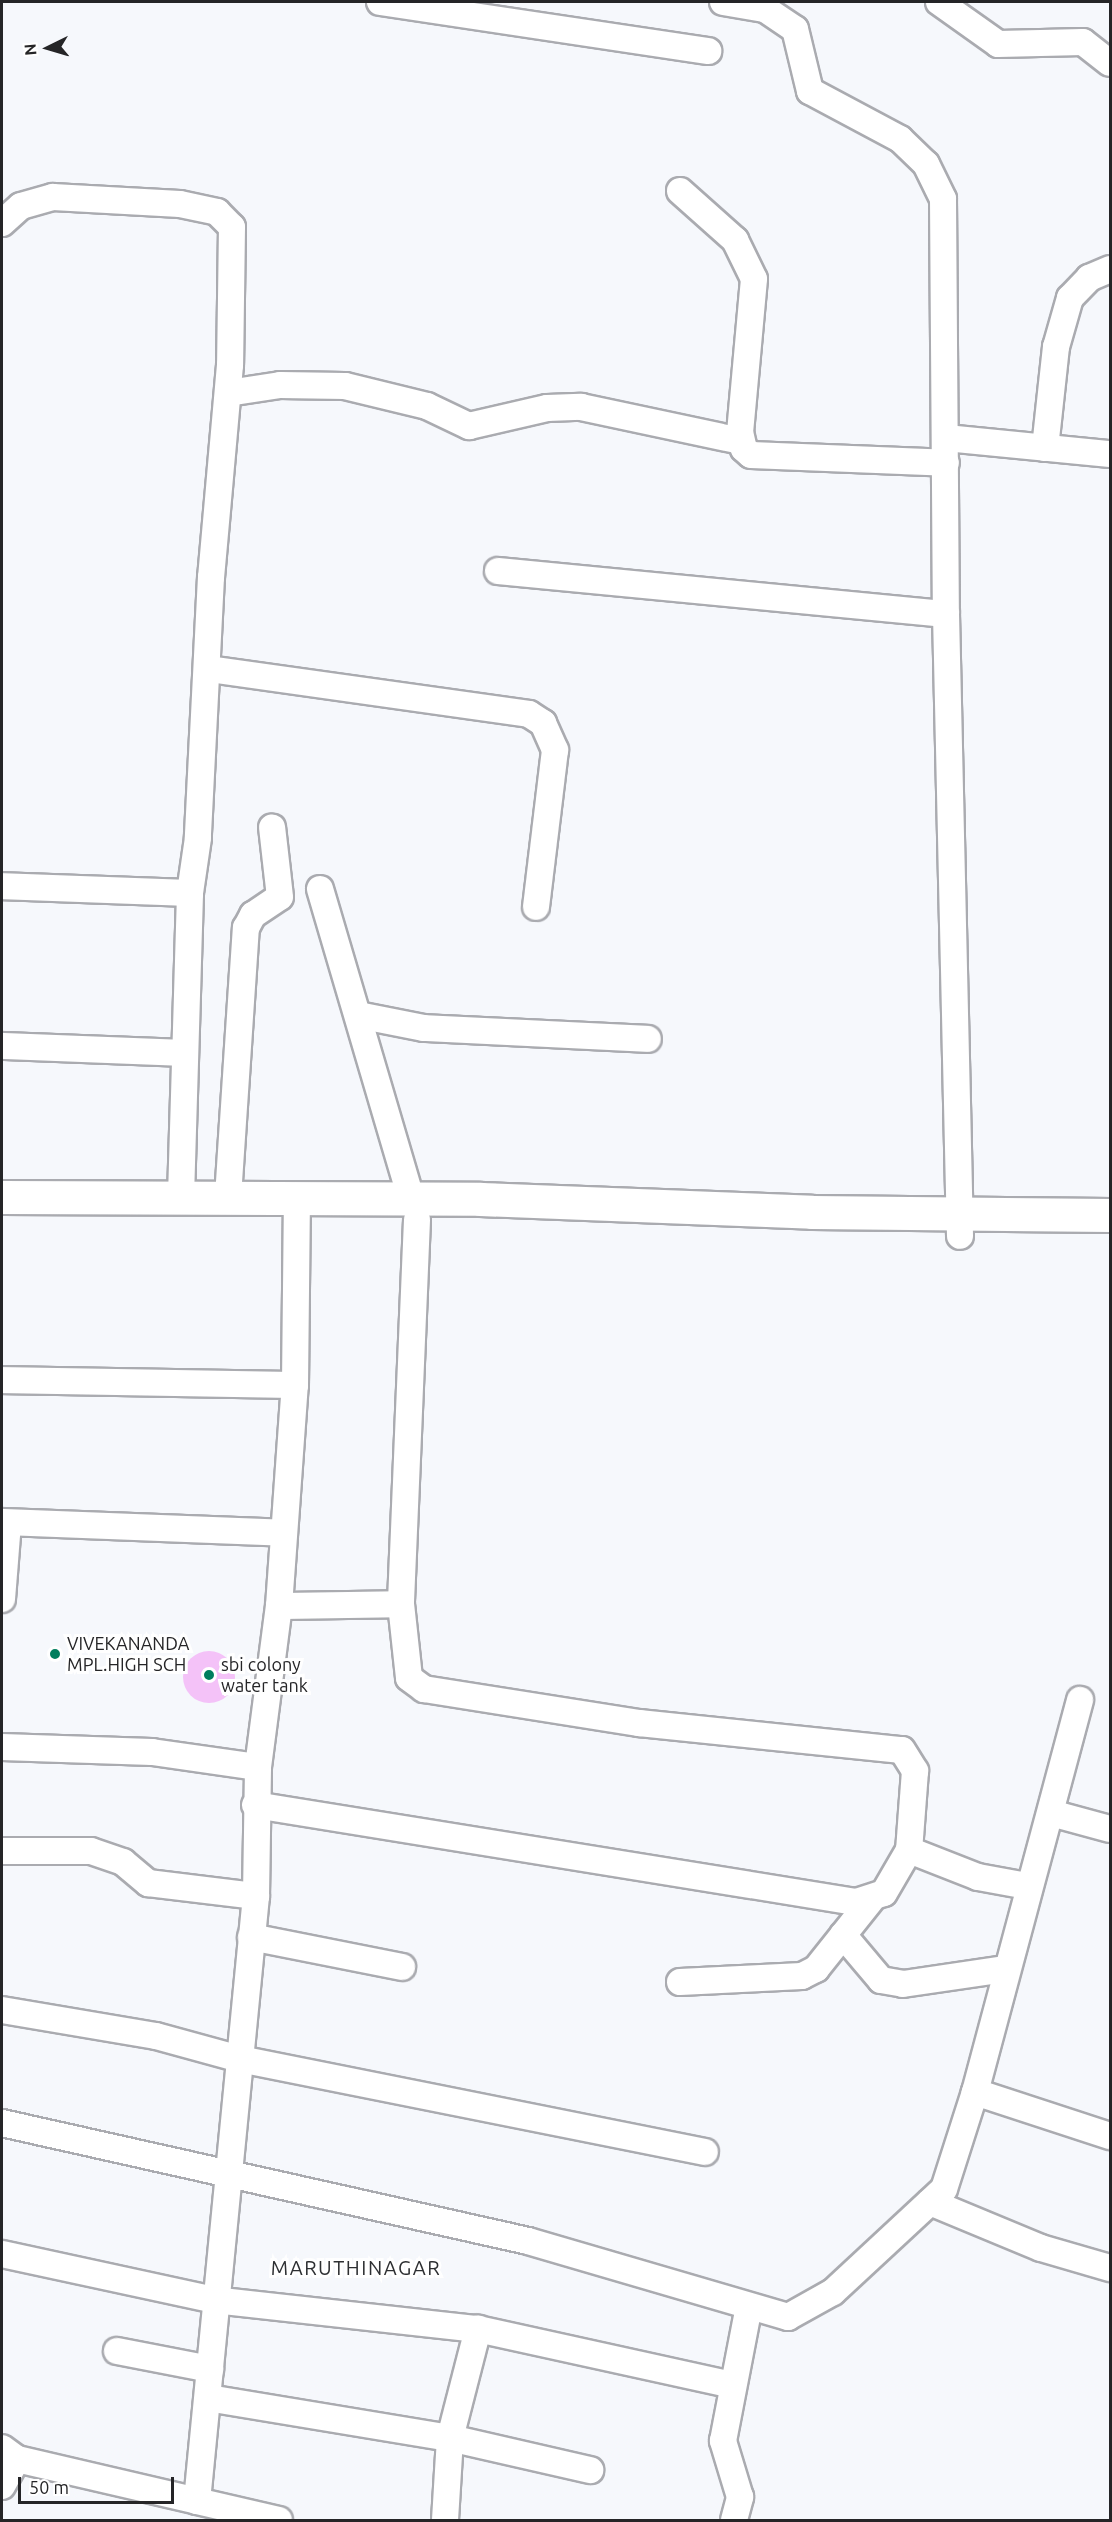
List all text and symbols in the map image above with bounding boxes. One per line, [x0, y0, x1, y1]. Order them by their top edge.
north arrow [18, 18, 78, 78]
text: N [21, 43, 40, 56]
place label: VIVEKANANDA MPL.HIGH SCH [67, 1633, 189, 1676]
marker: VIVEKANANDA MPL.HIGH SCH [48, 1647, 62, 1661]
place label: sbi colony water tank [221, 1654, 308, 1696]
marker: sbi colony water tank [202, 1668, 216, 1682]
district label: MARUTHINAGAR [271, 2255, 441, 2279]
scale bar [21, 2465, 177, 2503]
text: 50 m [29, 2477, 69, 2497]

